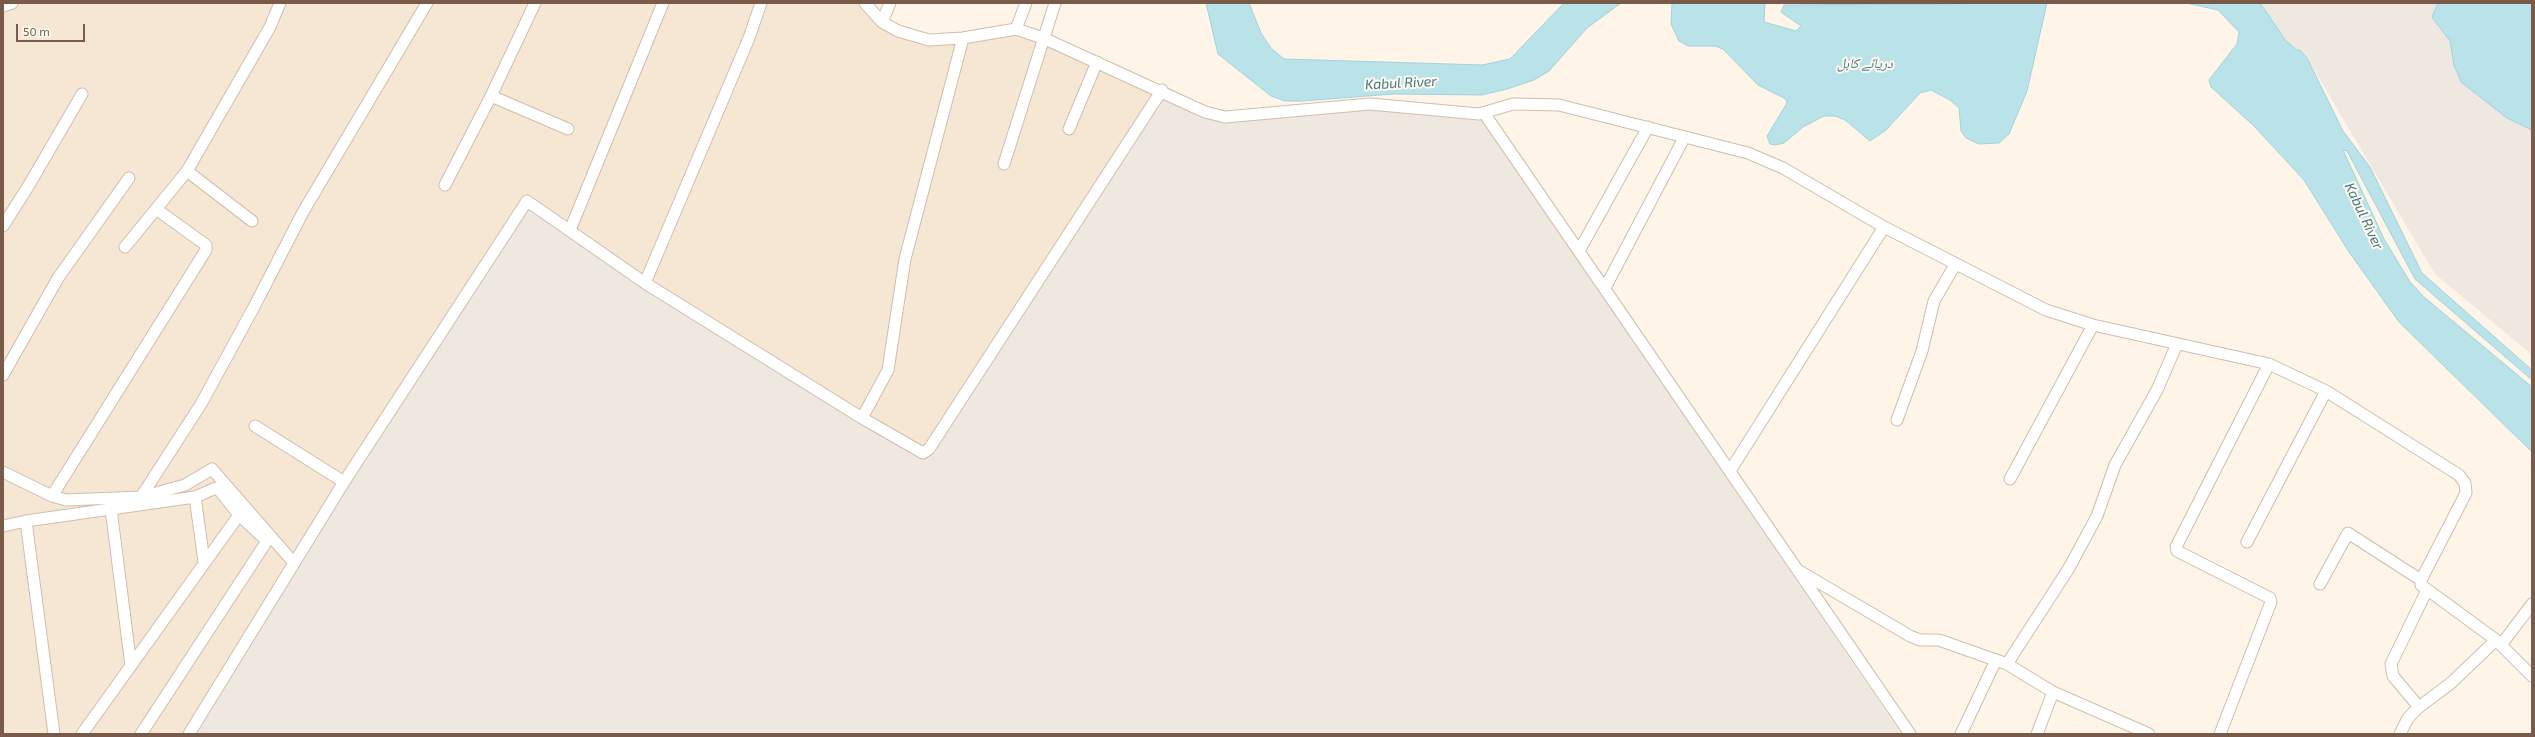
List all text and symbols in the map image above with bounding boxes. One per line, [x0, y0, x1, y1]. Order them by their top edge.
scale bar [18, 16, 87, 42]
text: 50 m [23, 24, 50, 38]
water label: دریائے کابل [1837, 55, 1893, 71]
water label: Kabul River [1365, 73, 1437, 93]
water label: Kabul River [2341, 180, 2387, 252]

